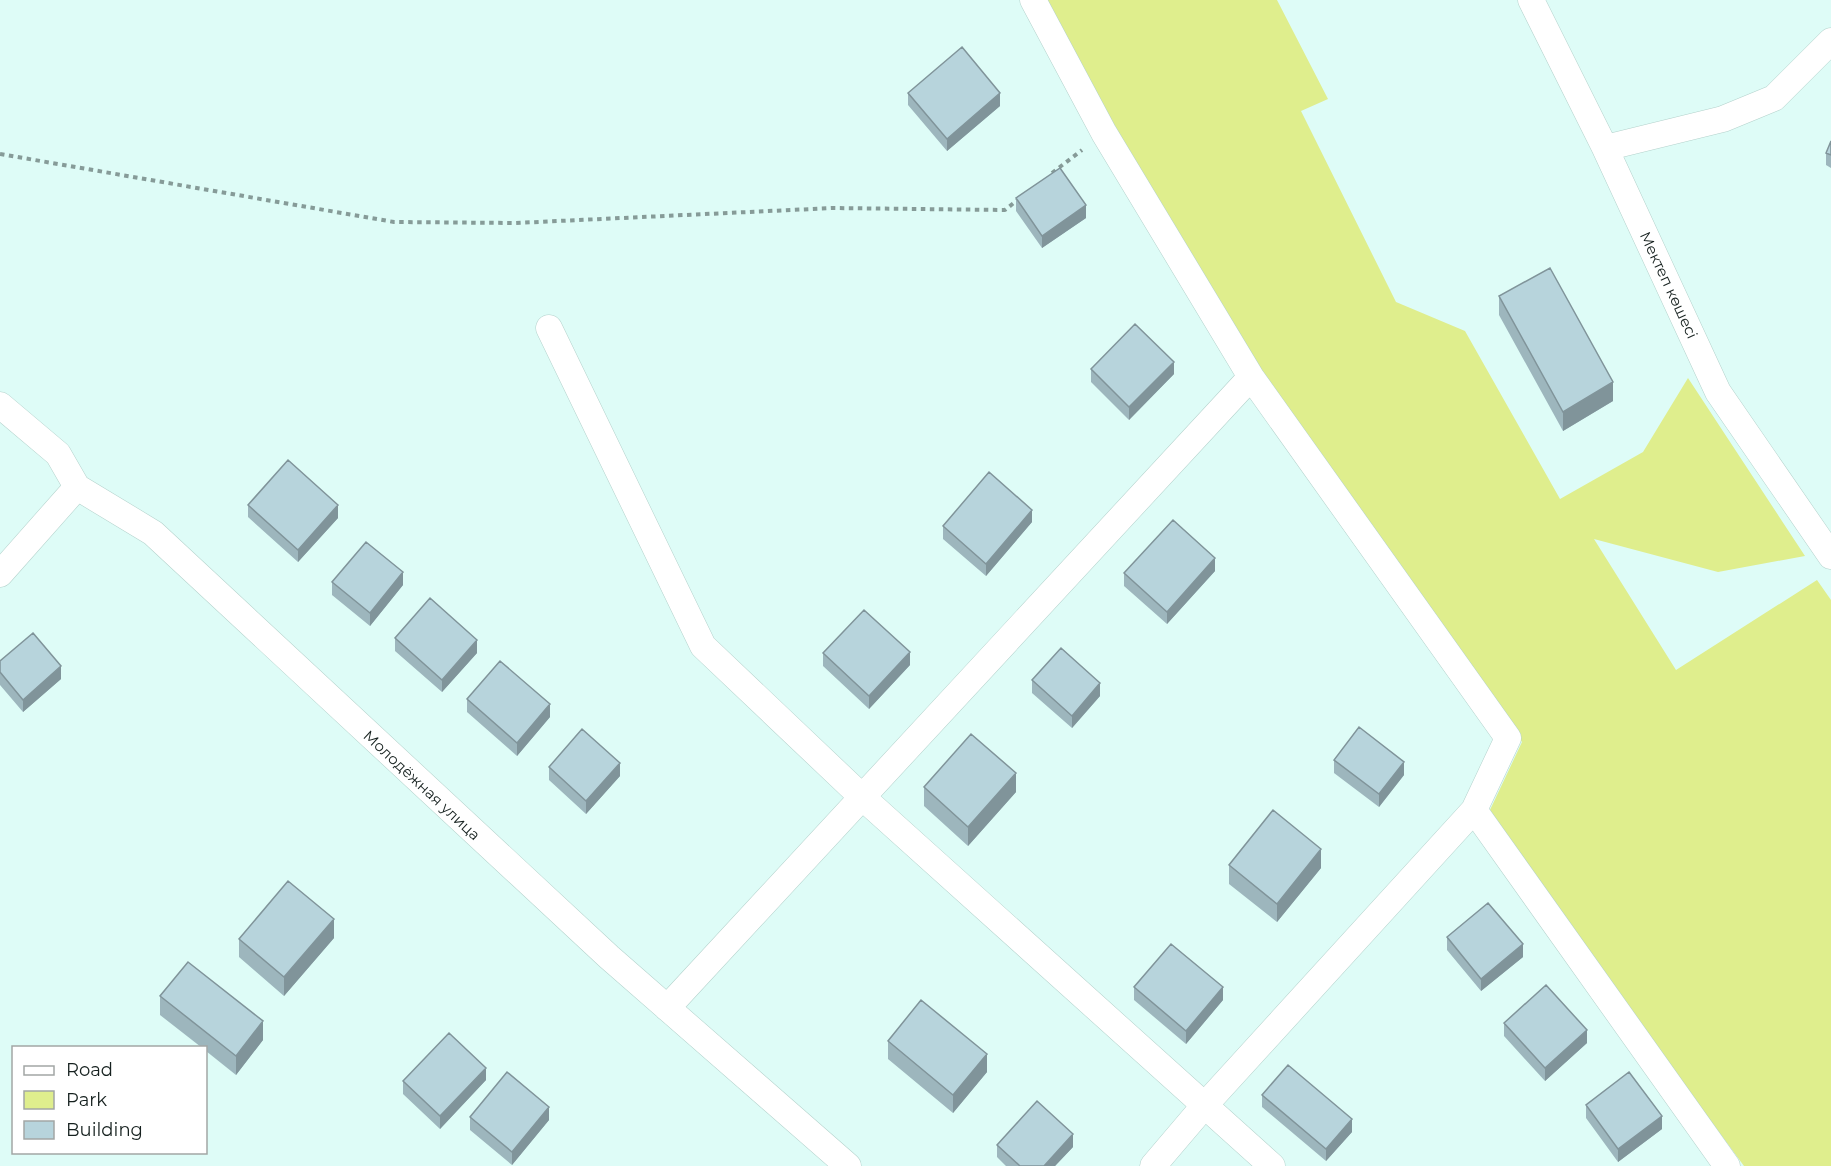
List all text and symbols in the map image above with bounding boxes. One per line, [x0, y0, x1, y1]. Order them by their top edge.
street label: Мектеп көшесі [1636, 228, 1702, 342]
street label: Молодёжная улица [360, 726, 484, 844]
legend [12, 1046, 207, 1154]
text: Road [66, 1059, 113, 1081]
text: Park [66, 1089, 107, 1111]
text: Building [66, 1119, 143, 1141]

